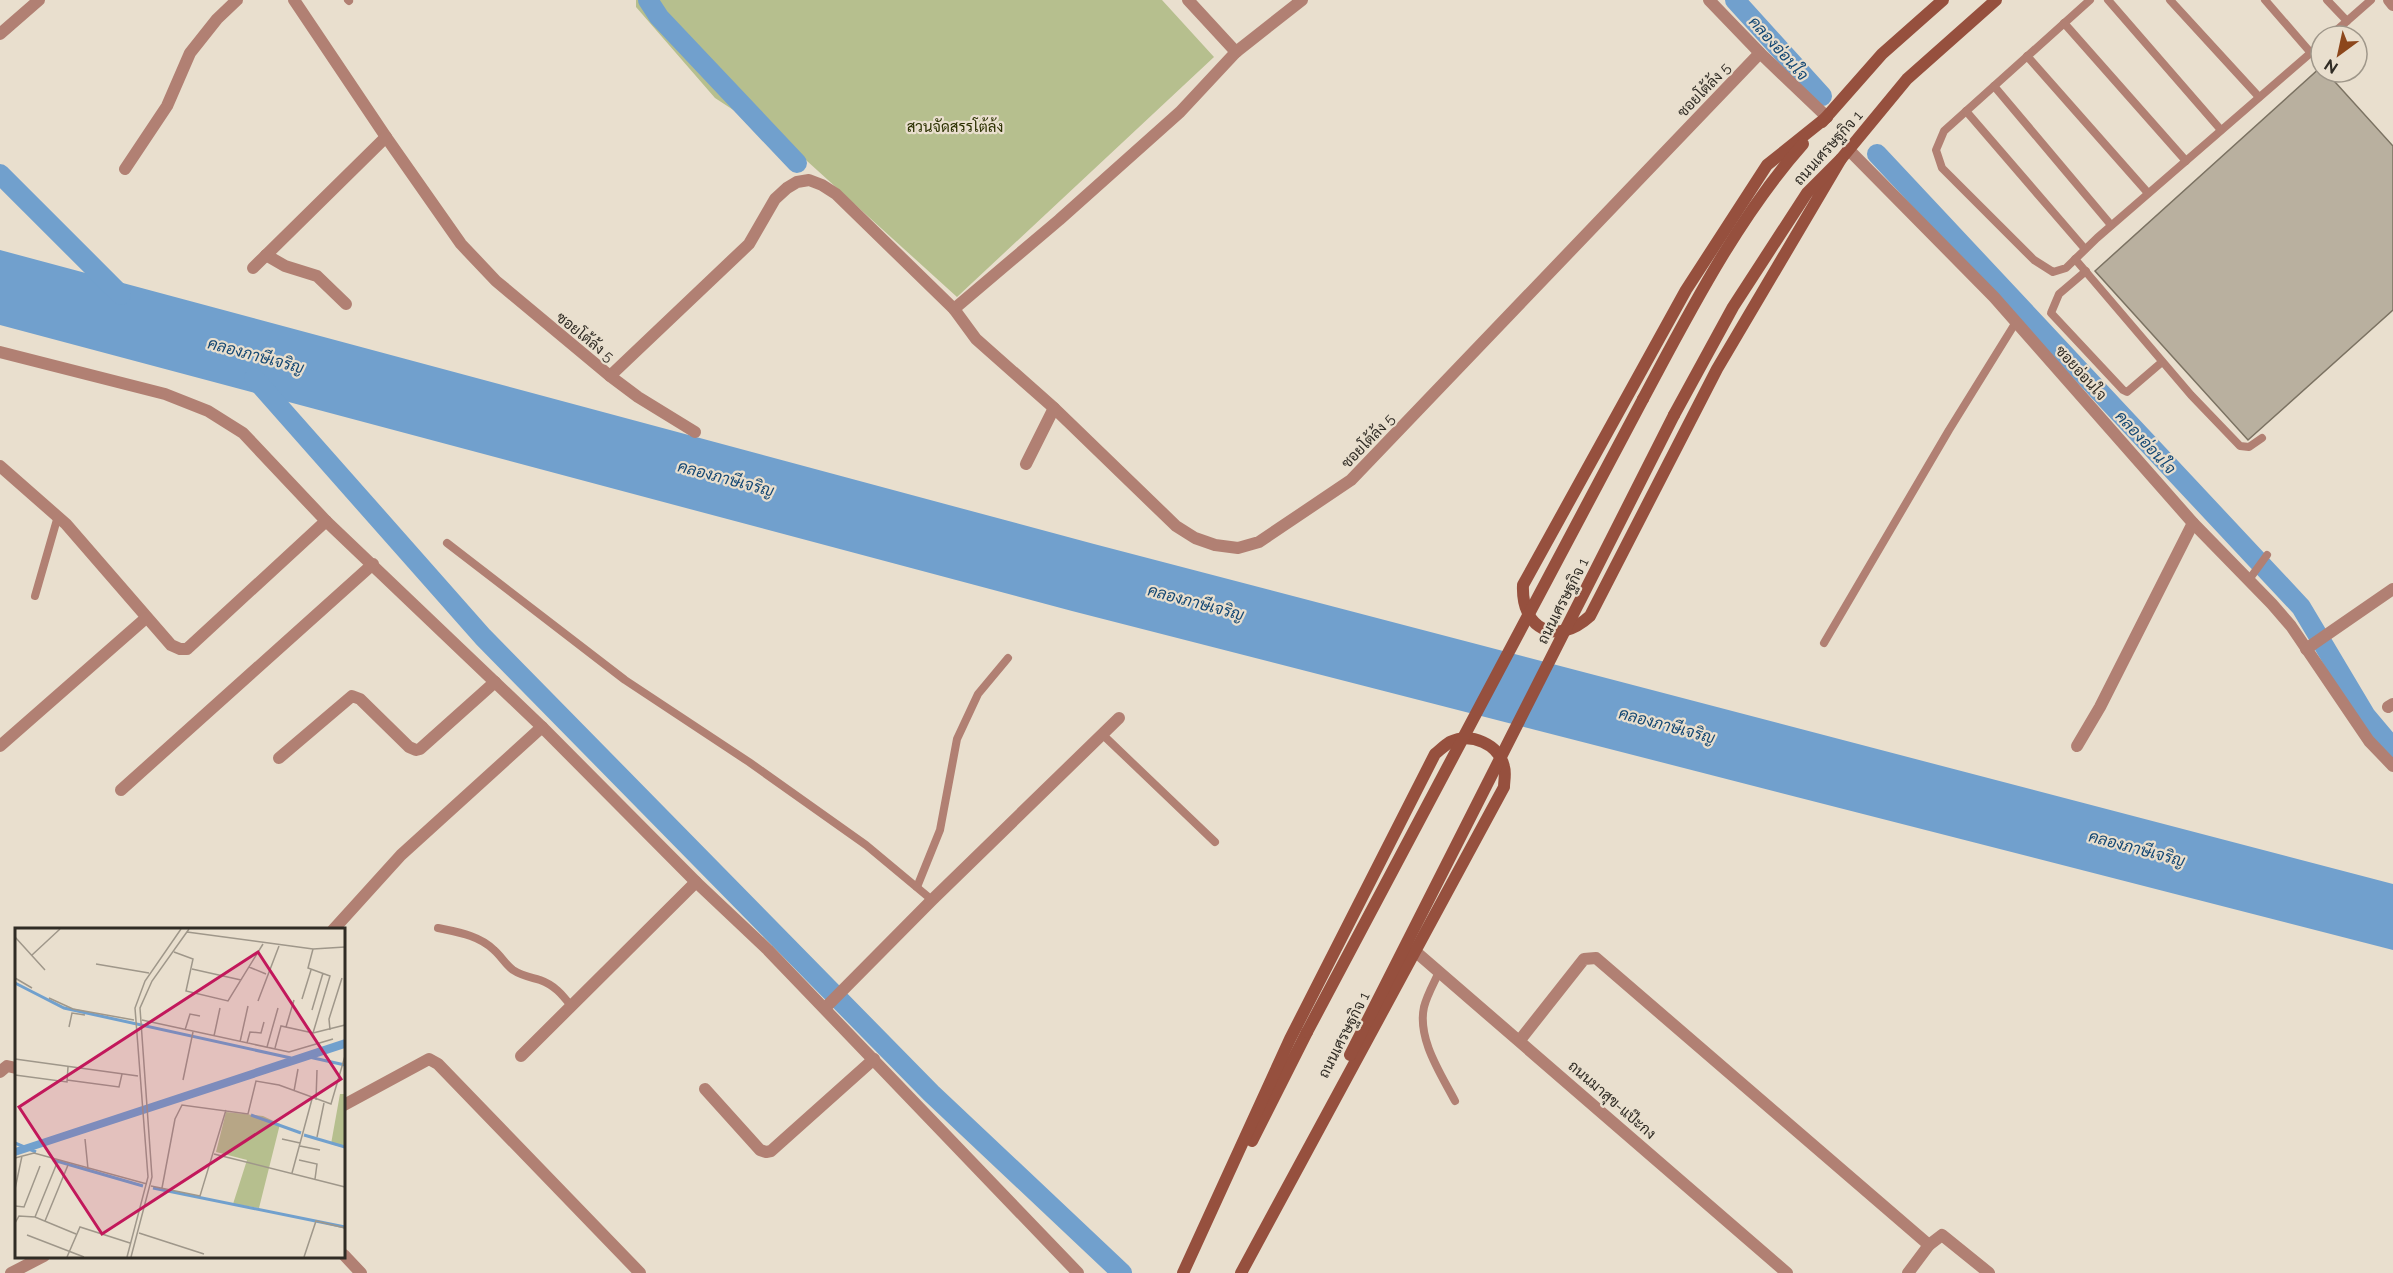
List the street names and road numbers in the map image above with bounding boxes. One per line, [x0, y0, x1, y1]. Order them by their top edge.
street label: ซอยโต้ล้ง 5 [1673, 58, 1734, 121]
street label: ถนนเศรษฐกิจ 1 [1790, 107, 1867, 190]
street label: ซอยโต้ล้ง 5 [553, 308, 618, 366]
street label: ซอยอ่อนใจ [2052, 341, 2111, 404]
street label: ซอยโต้ล้ง 5 [1337, 409, 1398, 472]
street label: ถนนเศรษฐกิจ 1 [1534, 554, 1594, 648]
street label: ถนนเศรษฐกิจ 1 [1315, 988, 1375, 1082]
street label: ถนนมาสุข-แป๊ะกง [1563, 1056, 1660, 1144]

